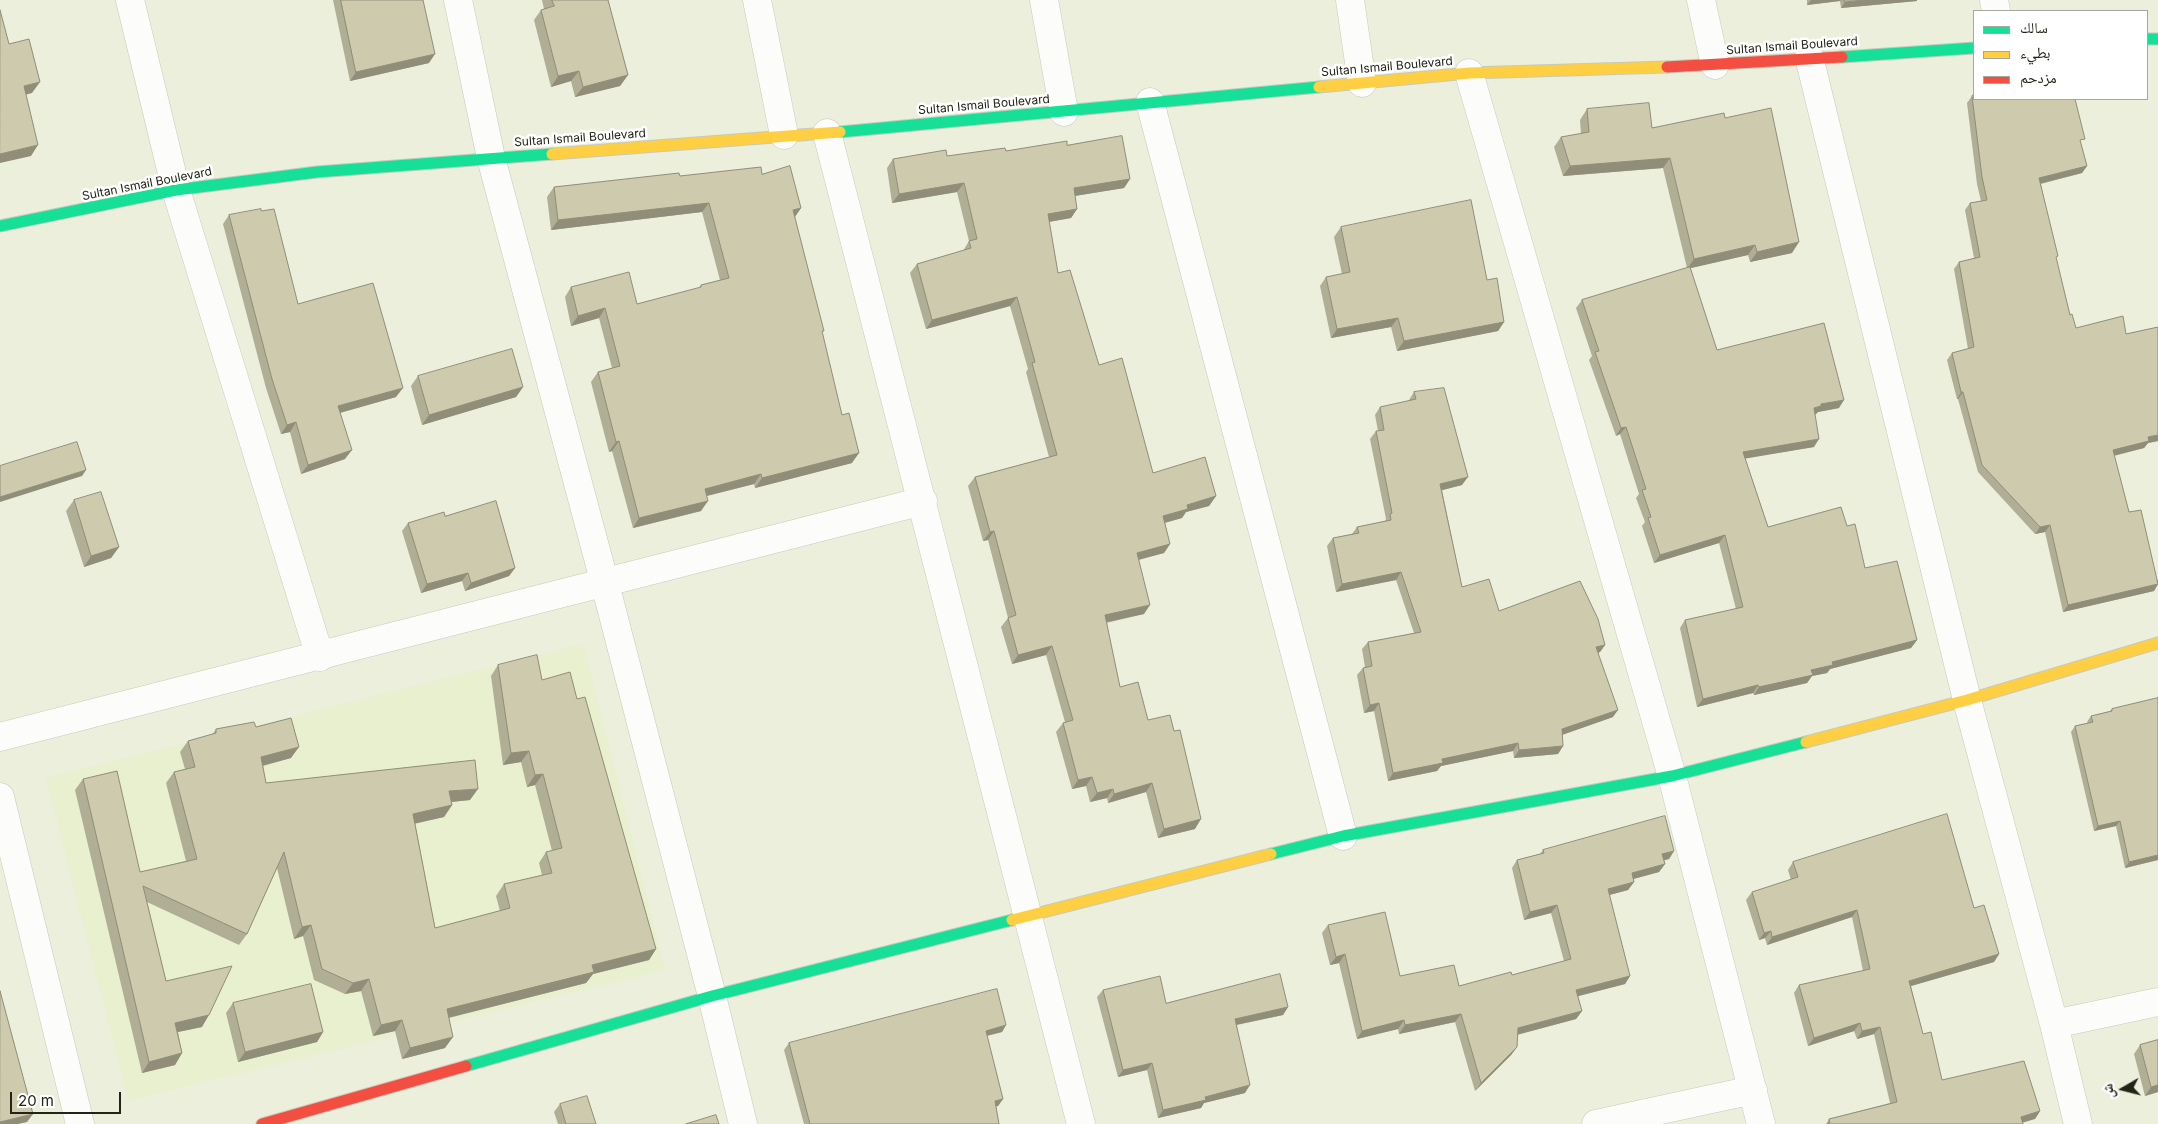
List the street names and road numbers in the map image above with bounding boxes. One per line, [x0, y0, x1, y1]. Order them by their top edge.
street label: Sultan Ismail Boulevard [1726, 34, 1858, 58]
street label: Sultan Ismail Boulevard [1321, 54, 1453, 80]
street label: Sultan Ismail Boulevard [918, 92, 1050, 118]
street label: Sultan Ismail Boulevard [514, 126, 646, 150]
street label: Sultan Ismail Boulevard [81, 164, 213, 204]

